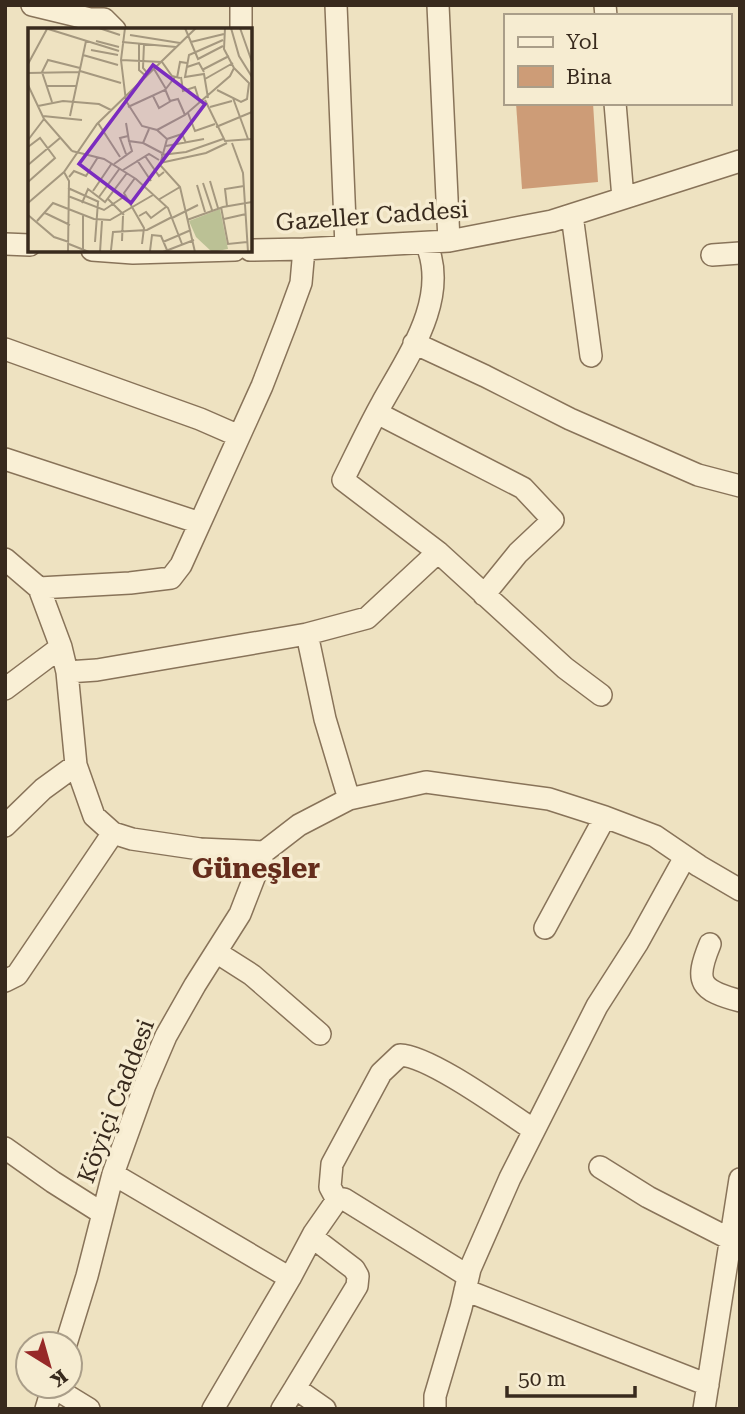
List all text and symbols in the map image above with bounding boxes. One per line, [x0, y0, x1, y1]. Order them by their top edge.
legend [504, 14, 731, 105]
inset map [28, 28, 252, 252]
text: Yol [566, 30, 599, 54]
text: Bina [566, 65, 612, 89]
street label: Gazeller Caddesi [275, 195, 470, 237]
district label: Güneşler [192, 852, 320, 885]
street label: Köyiçi Caddesi [72, 1015, 160, 1187]
north arrow [14, 1330, 84, 1400]
scale bar [507, 1354, 635, 1398]
text: K [46, 1364, 72, 1392]
text: 50 m [518, 1367, 566, 1391]

